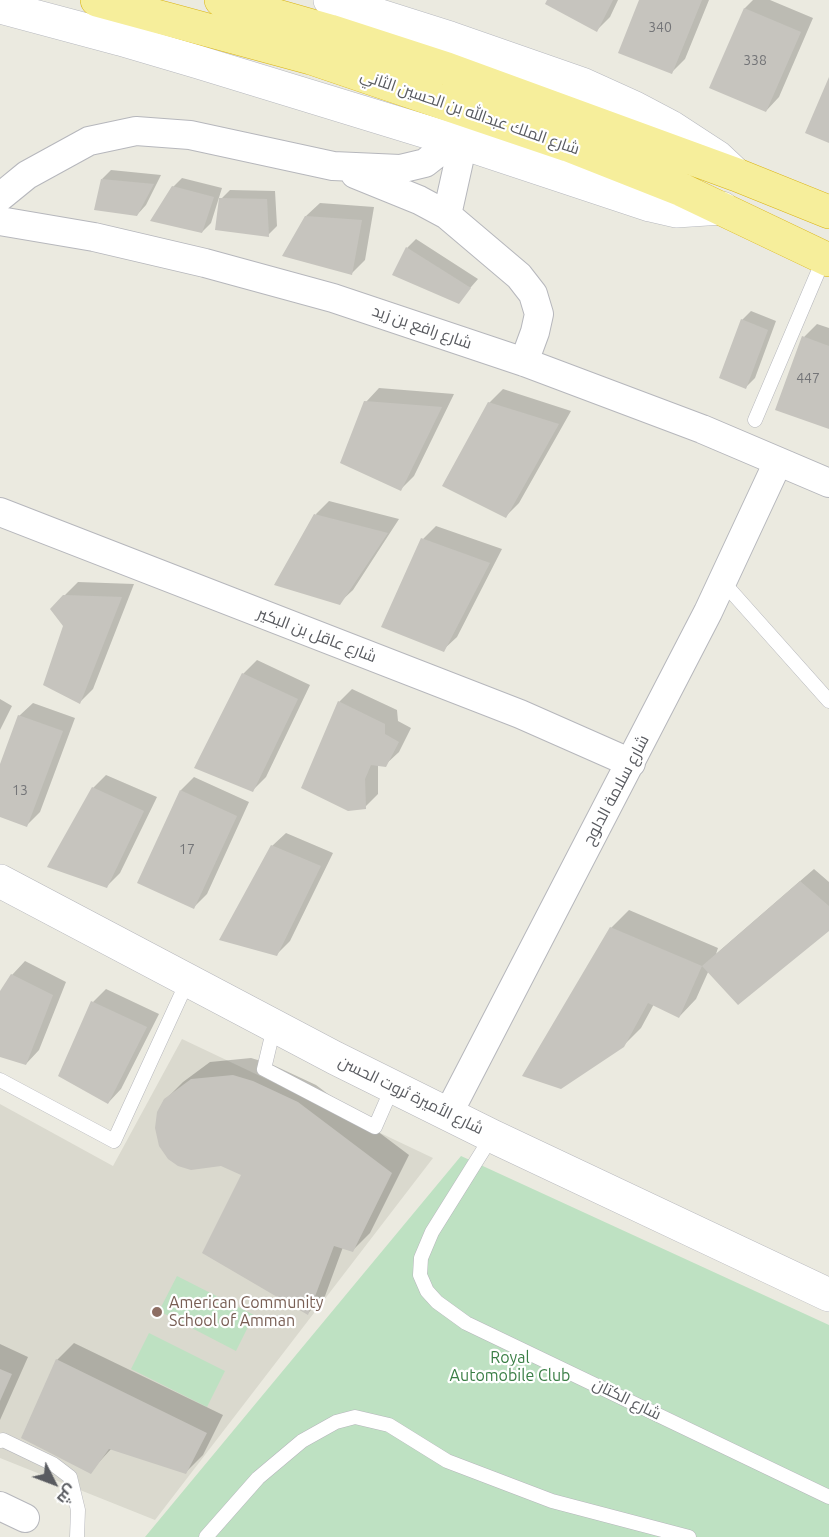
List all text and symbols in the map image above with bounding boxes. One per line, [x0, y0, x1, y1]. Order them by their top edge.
house number: 340 [648, 19, 672, 35]
house number: 338 [743, 52, 767, 68]
street label: شارع الملك عبدالله بن الحسين الثاني [358, 65, 582, 159]
street label: شارع رافع بن زيد [370, 301, 474, 353]
house number: 447 [796, 370, 820, 386]
street label: شارع عاقل بن البكير [255, 603, 379, 667]
street label: شارع سلامة الدلوح [579, 732, 653, 848]
house number: 13 [12, 782, 28, 798]
house number: 17 [179, 841, 195, 857]
street label: شارع الأميرة ثروت الحسن [335, 1051, 487, 1139]
place label: American Community School of Amman [169, 1293, 323, 1331]
marker: American Community School of Amman [150, 1305, 164, 1319]
park label: Royal Automobile Club [450, 1348, 570, 1386]
street label: شارع الكتان [590, 1374, 664, 1424]
north arrow [24, 1453, 84, 1513]
text: ش [54, 1481, 81, 1509]

